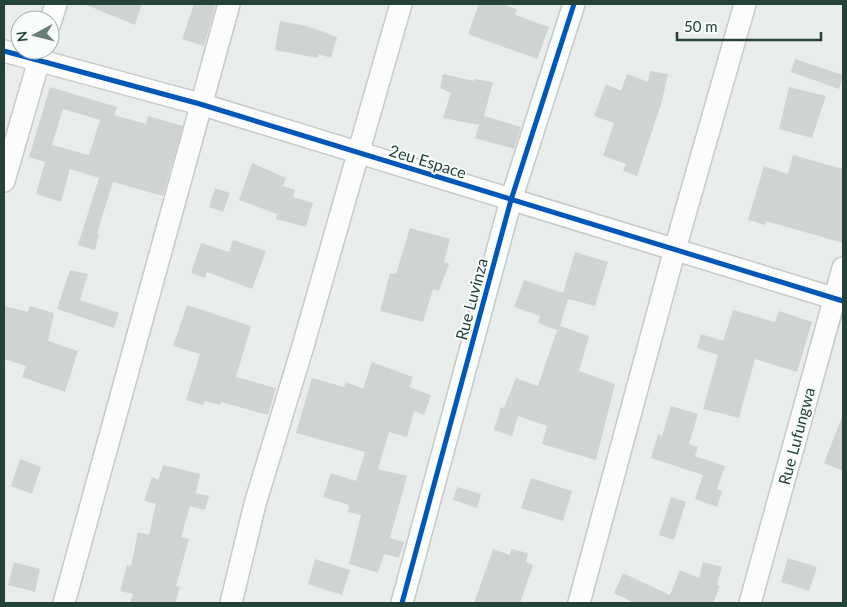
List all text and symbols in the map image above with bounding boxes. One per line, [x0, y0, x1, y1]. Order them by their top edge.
north arrow [10, 10, 60, 60]
scale bar [677, 10, 821, 42]
text: 50 m [684, 17, 718, 35]
text: N [13, 30, 31, 43]
street label: 2eu Espace [387, 140, 469, 182]
street label: Rue Luvinza [451, 256, 491, 342]
street label: Rue Lufungwa [774, 385, 818, 487]

